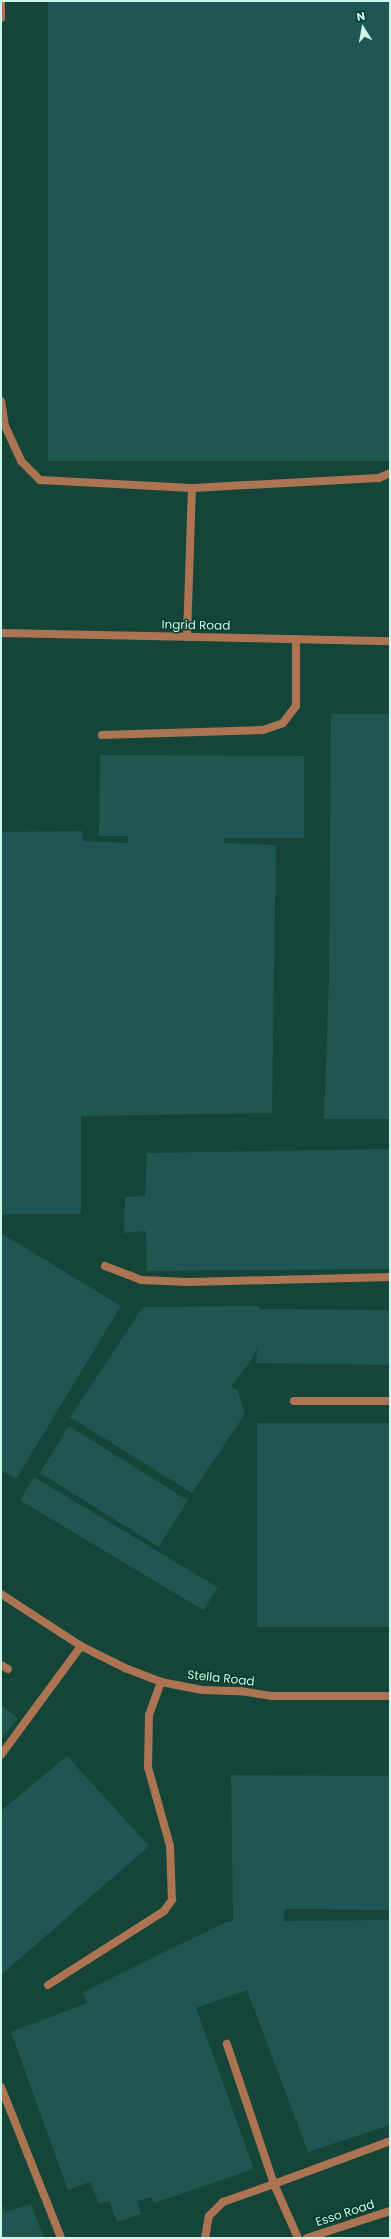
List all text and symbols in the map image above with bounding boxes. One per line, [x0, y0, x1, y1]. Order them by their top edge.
north arrow [343, 8, 383, 48]
text: N [355, 8, 366, 25]
street label: Ingrid Road [162, 617, 230, 633]
street label: Stella Road [187, 1667, 255, 1689]
street label: Esso Road [314, 2197, 376, 2229]

